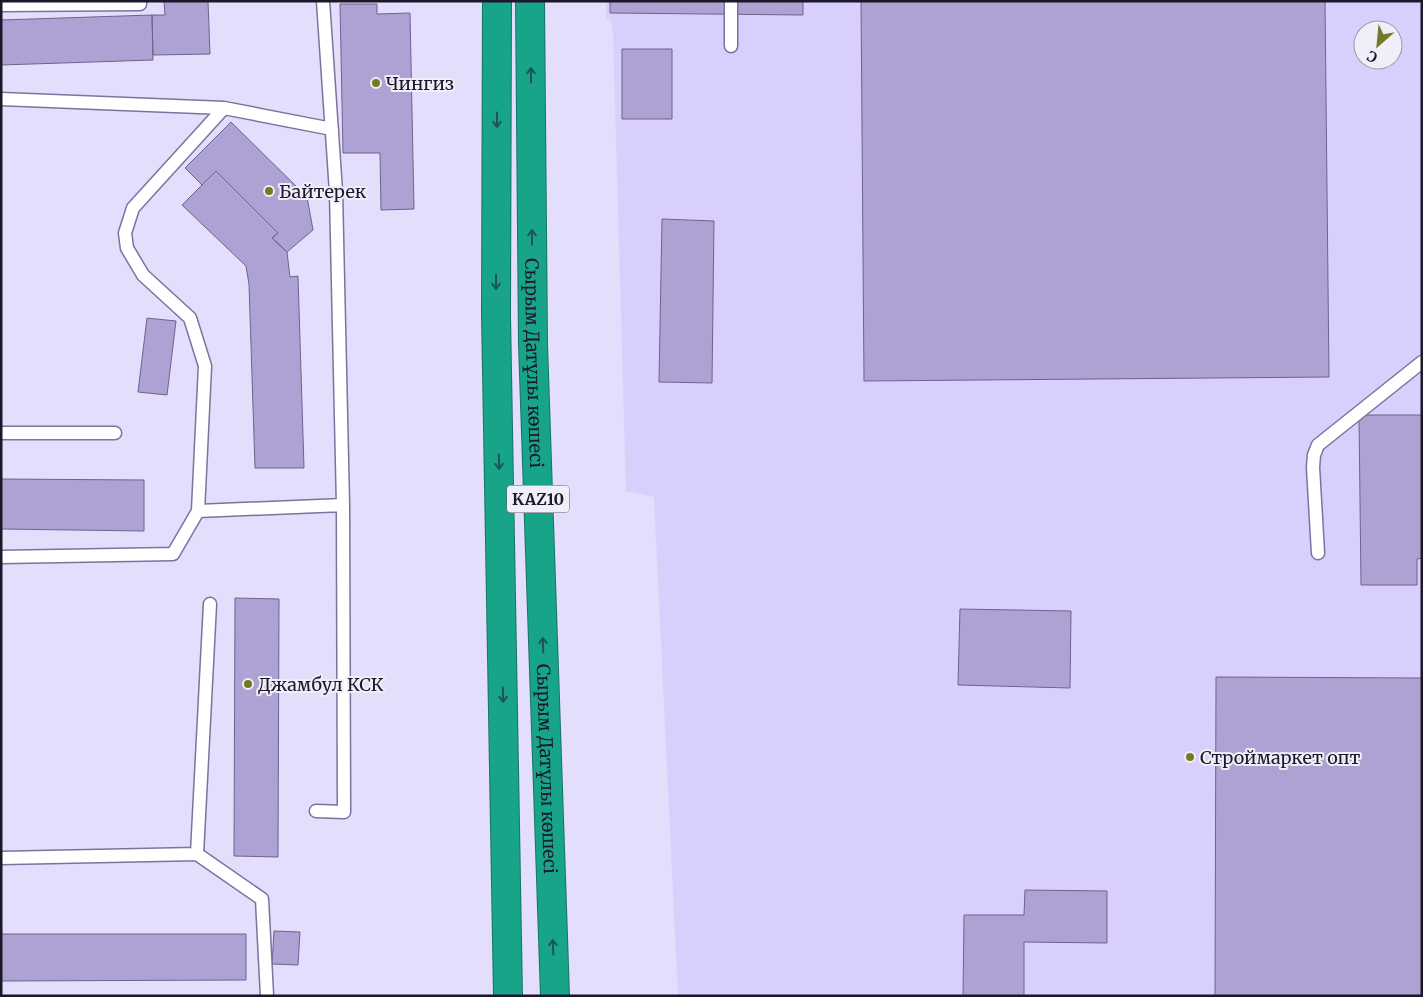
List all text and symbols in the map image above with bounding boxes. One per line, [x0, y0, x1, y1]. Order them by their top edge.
north arrow [1353, 20, 1403, 70]
text: С [1364, 46, 1380, 67]
one-way arrow [526, 67, 536, 84]
place label: Чингиз [386, 72, 454, 95]
marker: Чингиз [370, 77, 382, 89]
one-way arrow [492, 112, 502, 128]
place label: Байтерек [279, 180, 367, 203]
marker: Байтерек [263, 185, 275, 197]
one-way arrow [527, 230, 537, 246]
street label: Сырым Датұлы көшесі [521, 258, 549, 469]
one-way arrow [491, 274, 501, 290]
one-way arrow [494, 454, 504, 470]
road number: KAZ10 [507, 486, 569, 512]
one-way arrow [538, 637, 548, 653]
street label: Сырым Датұлы көшесі [532, 663, 562, 874]
place label: Джамбул КСК [258, 673, 384, 696]
marker: Джамбул КСК [242, 678, 254, 690]
one-way arrow [498, 686, 508, 703]
place label: Строймаркет опт [1200, 746, 1360, 769]
marker: Строймаркет опт [1184, 751, 1196, 763]
one-way arrow [549, 939, 558, 955]

